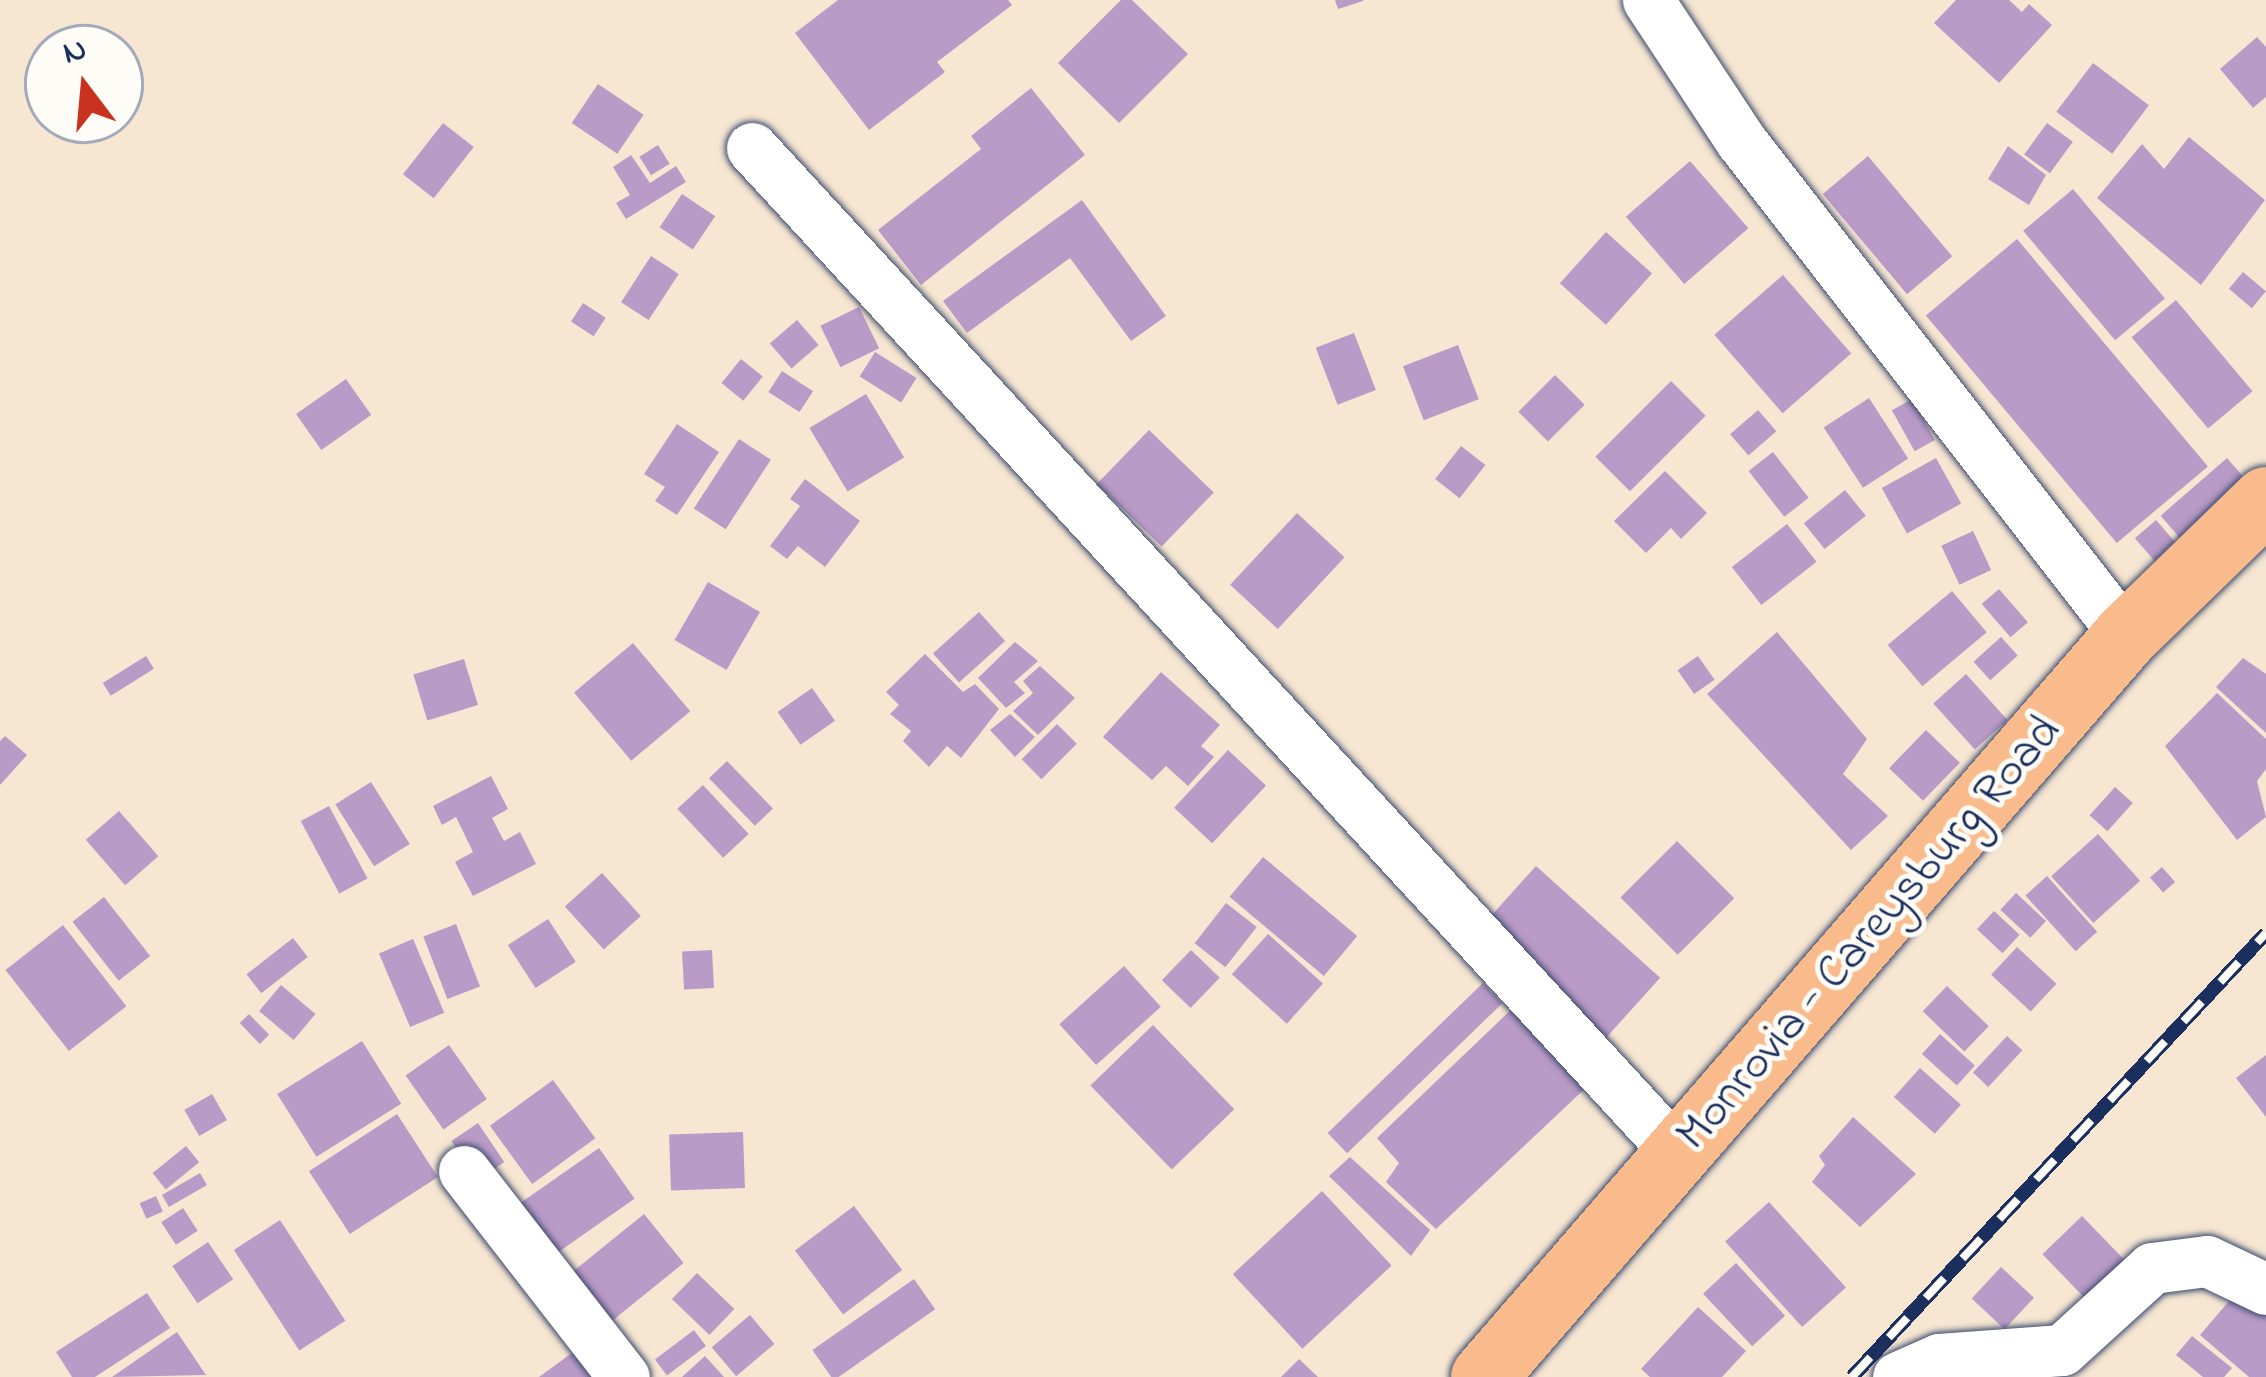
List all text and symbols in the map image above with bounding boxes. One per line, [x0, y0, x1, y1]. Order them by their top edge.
north arrow [24, 24, 144, 144]
text: N [58, 26, 92, 78]
street label: Monrovia - Careysburg Road [1665, 705, 2075, 1163]

